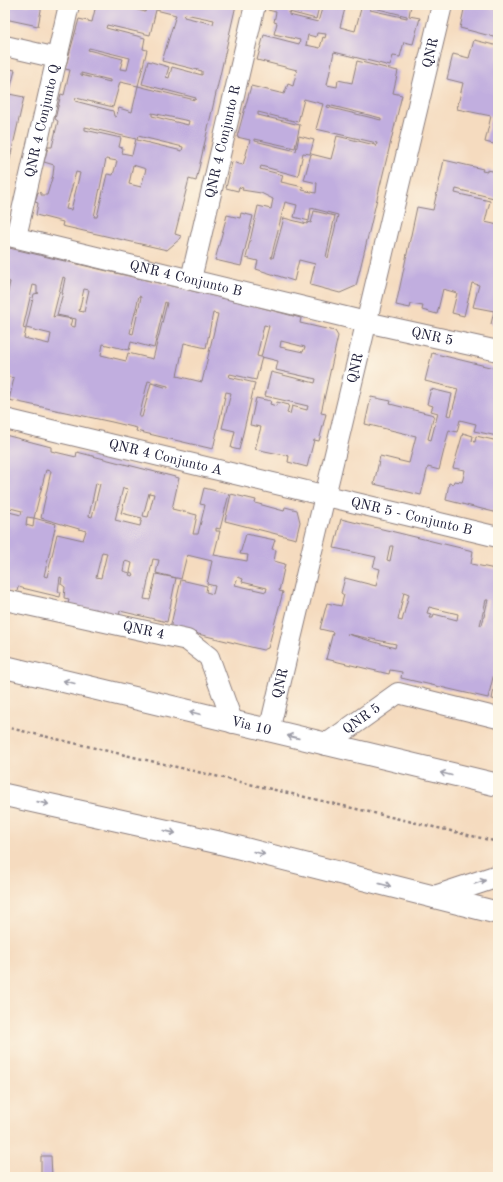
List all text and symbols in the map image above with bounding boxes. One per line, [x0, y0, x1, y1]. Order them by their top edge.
street label: QNR [420, 36, 441, 70]
street label: QNR 4 Conjunto Q [23, 63, 62, 179]
street label: QNR 4 Conjunto R [203, 84, 243, 200]
street label: QNR 4 Conjunto B [128, 258, 244, 299]
street label: QNR 5 [410, 325, 454, 348]
street label: QNR [345, 352, 366, 385]
street label: QNR 4 Conjunto A [107, 437, 224, 478]
street label: QNR 5 - Conjunto B [349, 495, 474, 538]
street label: QNR 4 [121, 619, 166, 642]
street label: QNR [270, 667, 291, 700]
one-way arrow [62, 678, 75, 685]
street label: QNR 5 [340, 701, 383, 737]
one-way arrow [189, 709, 202, 717]
street label: Via 10 [229, 714, 273, 737]
one-way arrow [286, 732, 299, 740]
one-way arrow [440, 770, 453, 777]
one-way arrow [36, 800, 49, 808]
one-way arrow [163, 828, 176, 836]
one-way arrow [252, 849, 265, 857]
one-way arrow [474, 878, 486, 886]
one-way arrow [378, 881, 391, 889]

